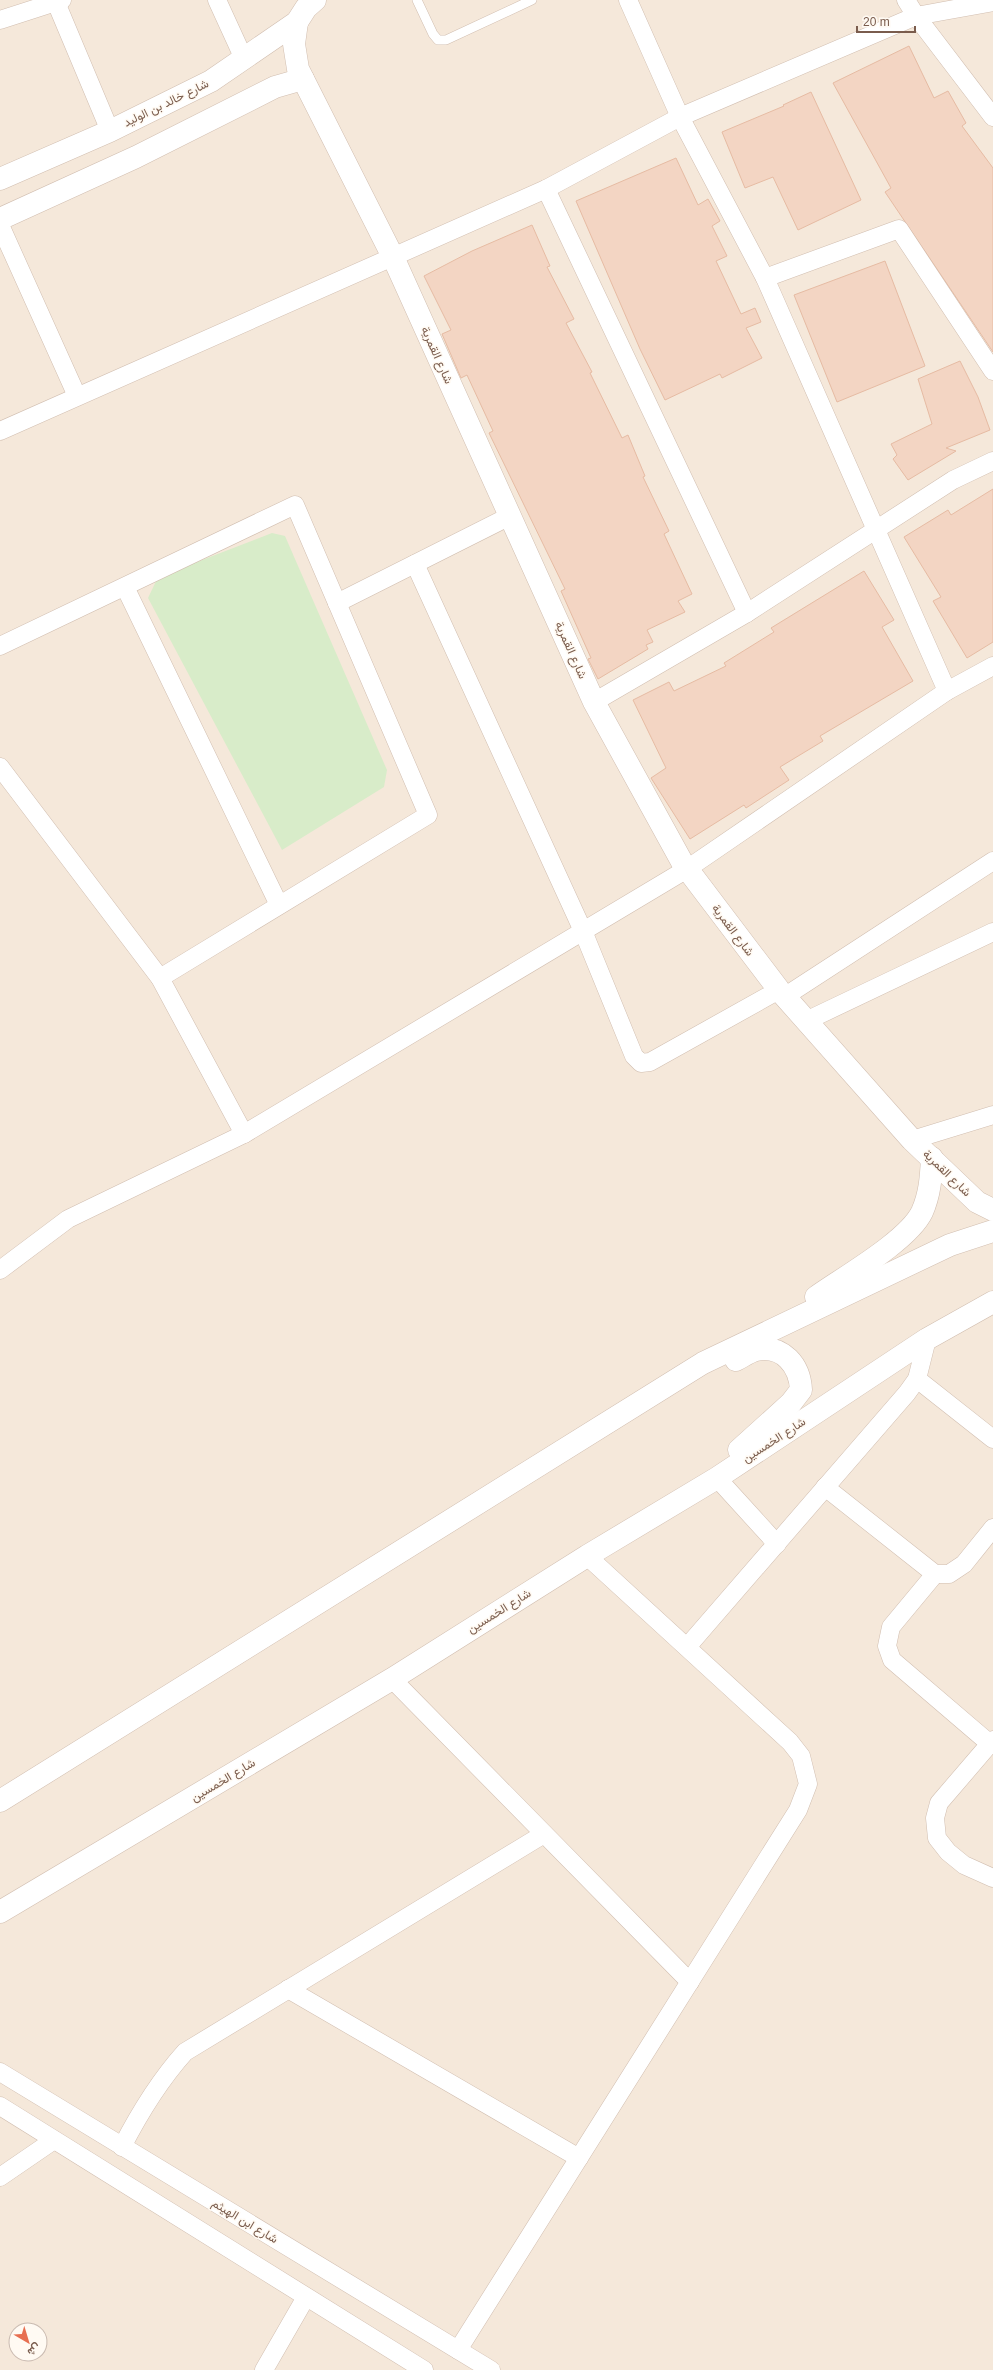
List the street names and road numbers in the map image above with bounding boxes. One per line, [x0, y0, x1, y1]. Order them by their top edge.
street label: شارع خالد بن الوليد [121, 76, 212, 132]
street label: شارع القمرية [416, 324, 456, 387]
street label: شارع القمرية [550, 619, 590, 682]
street label: شارع القمرية [707, 901, 757, 960]
street label: شارع القمرية [919, 1147, 974, 1201]
street label: شارع الخمسين [740, 1414, 809, 1467]
street label: شارع الخمسين [465, 1586, 534, 1638]
street label: شارع الخمسين [188, 1755, 259, 1806]
street label: شارع ابن الهيثم [209, 2196, 280, 2248]

